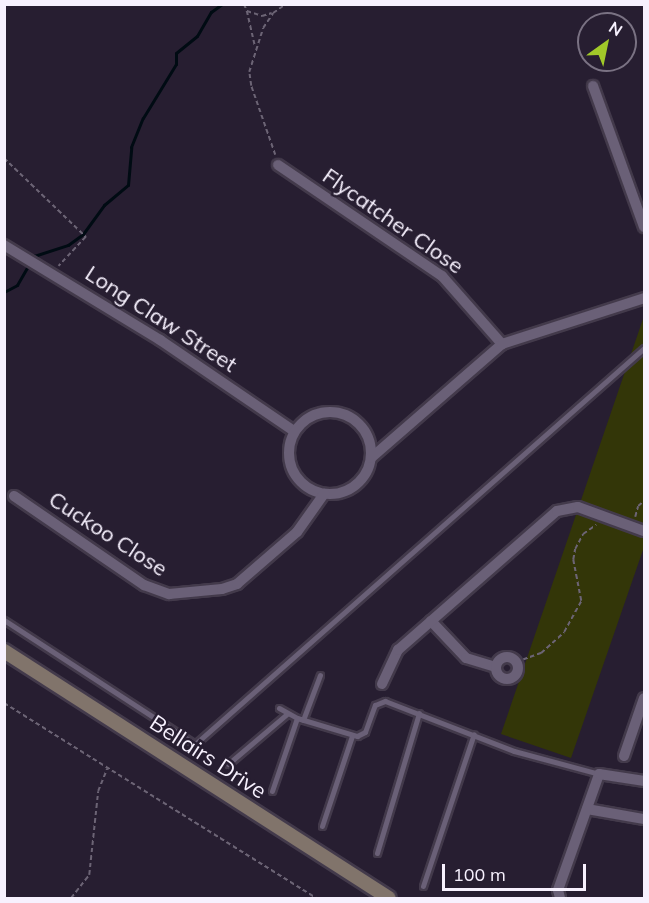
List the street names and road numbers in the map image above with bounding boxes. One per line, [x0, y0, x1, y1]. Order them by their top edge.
street label: Flycatcher Close [317, 163, 469, 279]
street label: Long Claw Street [80, 260, 242, 378]
street label: Cuckoo Close [44, 486, 172, 582]
street label: Bellairs Drive [145, 710, 271, 804]

